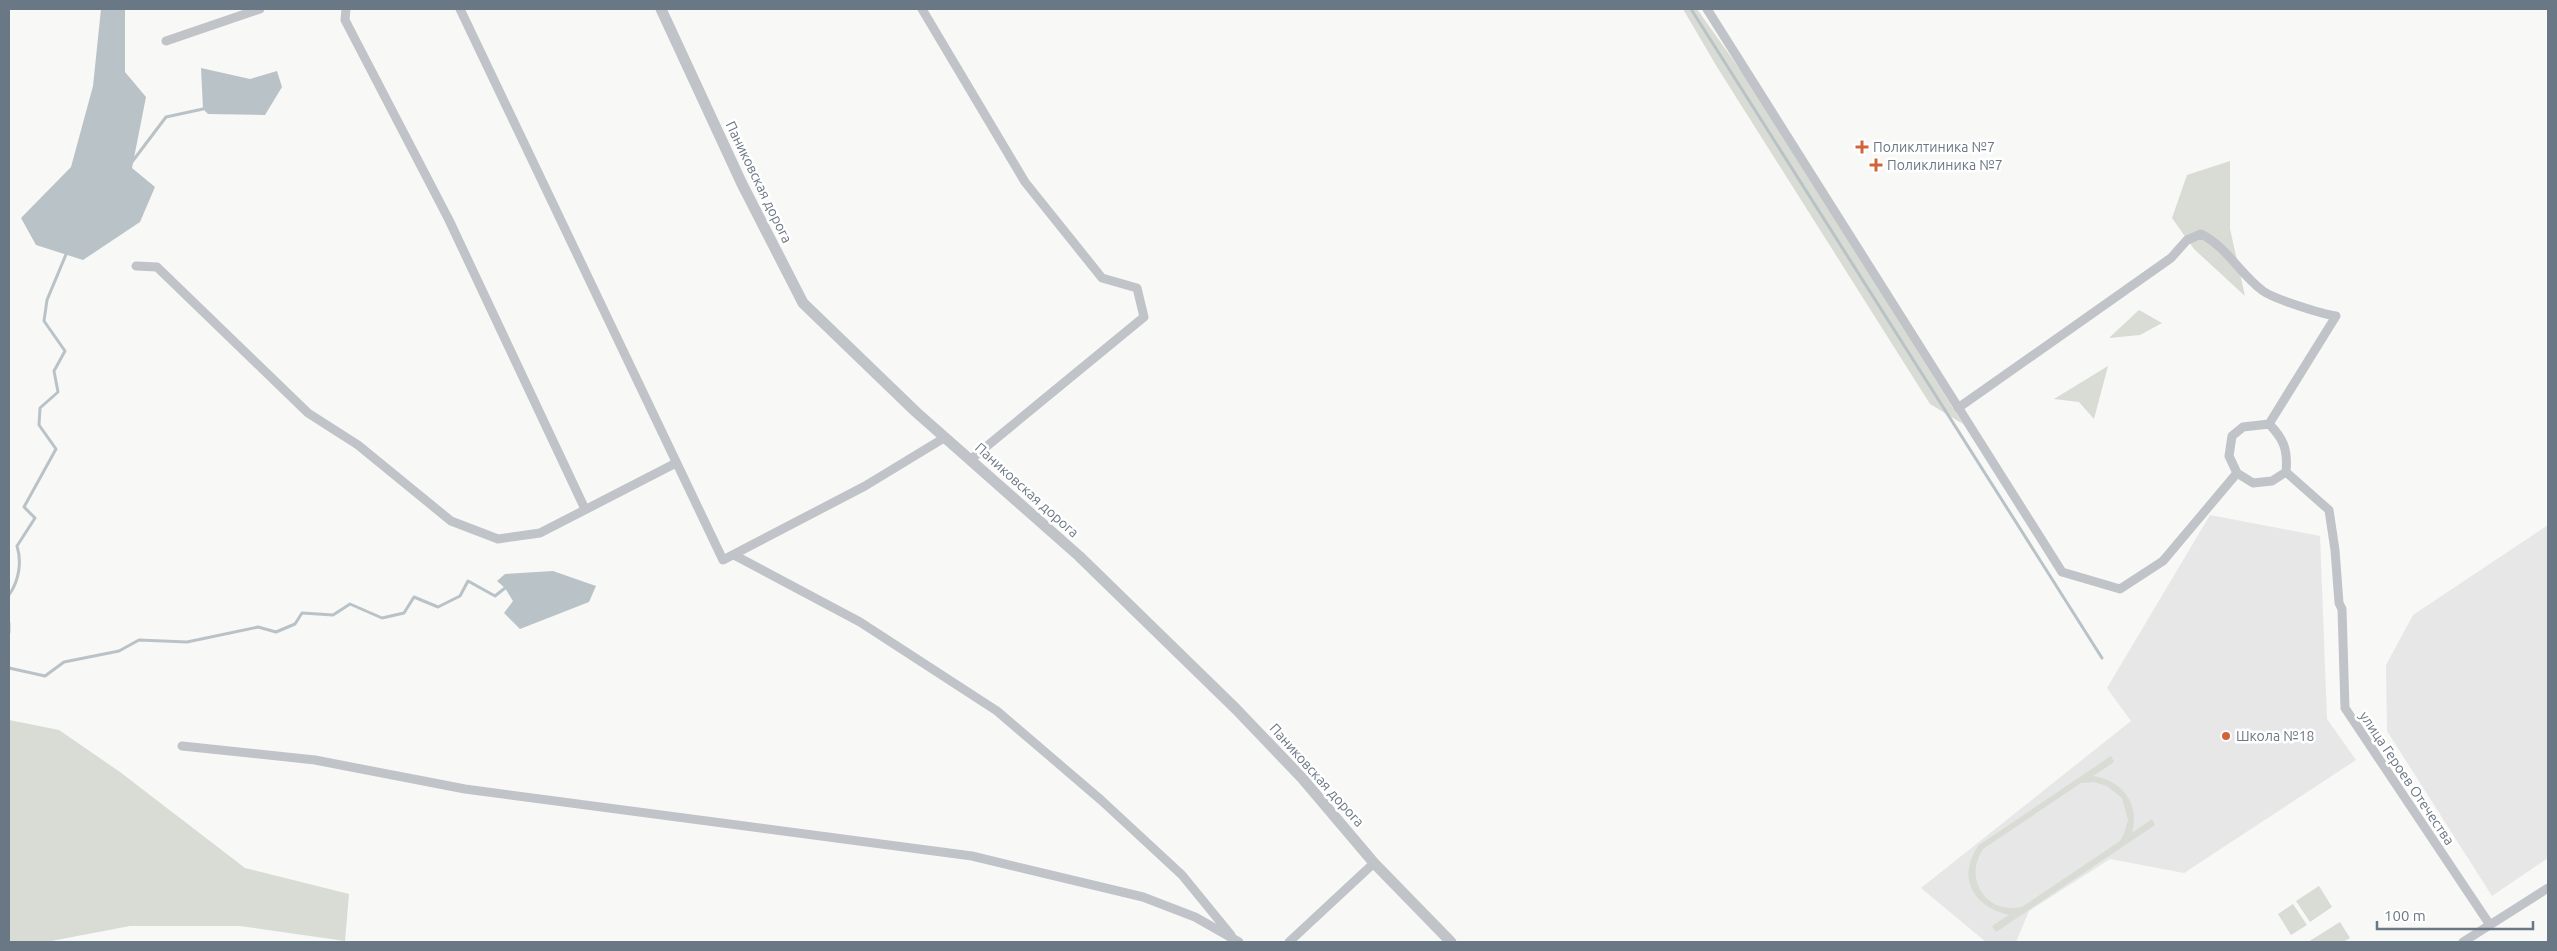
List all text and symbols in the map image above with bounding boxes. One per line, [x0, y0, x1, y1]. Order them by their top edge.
street label: Паниковская дорога [723, 119, 795, 245]
place label: Поликлтиника №7 [1873, 139, 1995, 155]
marker: Поликлтиника №7 [1855, 140, 1869, 154]
place label: Поликлиника №7 [1887, 157, 2003, 173]
marker: Поликлиника №7 [1869, 158, 1883, 172]
street label: Паниковская дорога [972, 439, 1082, 541]
street label: улица Героев Отечества [2356, 708, 2458, 848]
street label: Паниковская дорога [1266, 720, 1368, 830]
place label: Школа №18 [2236, 728, 2315, 744]
marker: Школа №18 [2220, 730, 2232, 742]
scale bar [2377, 898, 2533, 930]
text: 100 m [2384, 907, 2426, 924]

